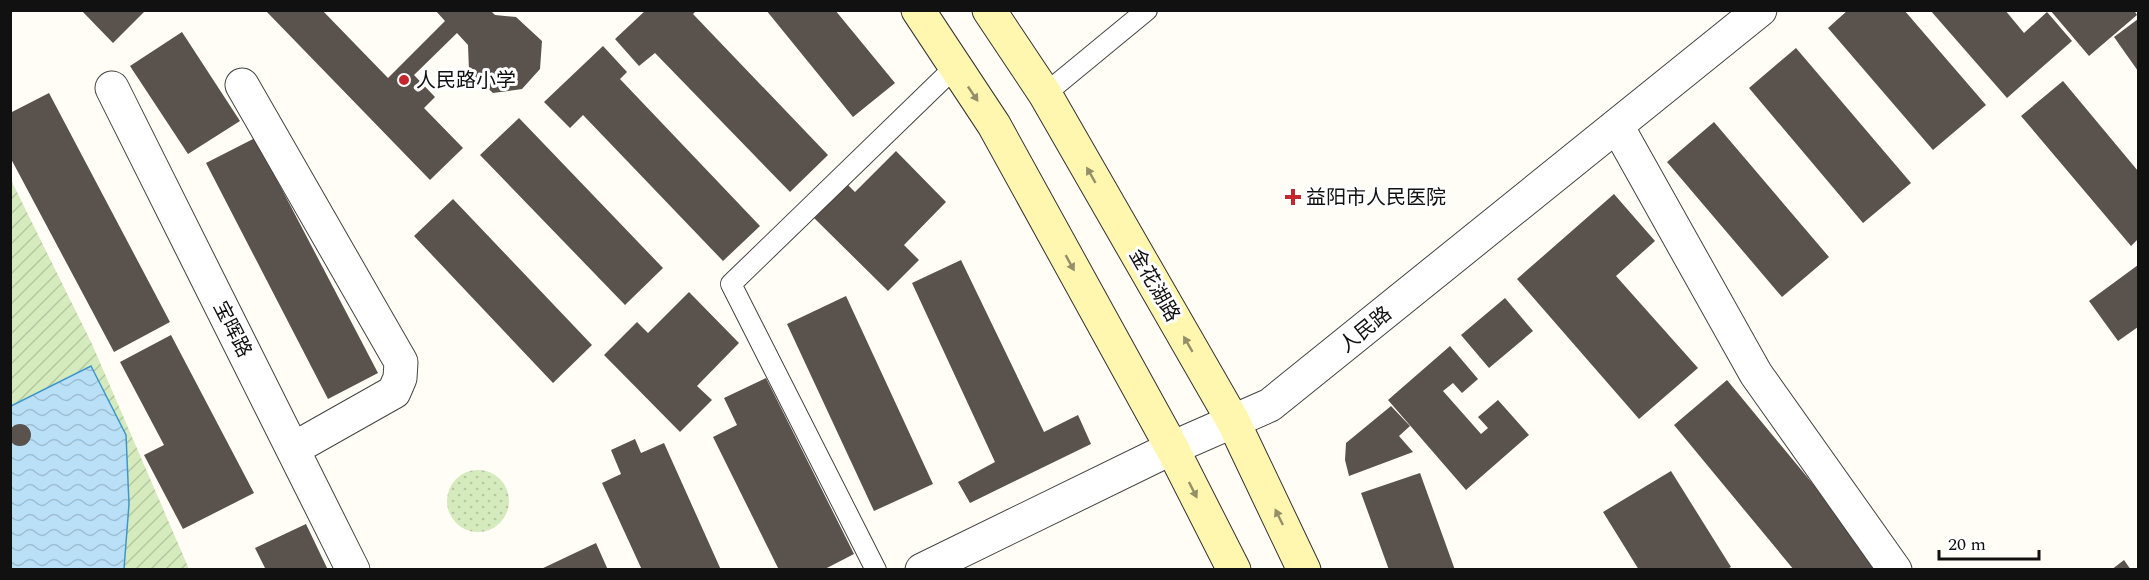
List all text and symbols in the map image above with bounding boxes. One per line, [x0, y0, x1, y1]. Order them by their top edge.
place label: 人民路小学 [416, 66, 516, 96]
marker: 人民路小学 [397, 73, 411, 87]
one-way arrow [967, 86, 978, 102]
one-way arrow [1086, 166, 1096, 183]
place label: 益阳市人民医院 [1306, 183, 1446, 213]
marker: 益阳市人民医院 [1284, 188, 1302, 206]
street label: 金花湖路 [1121, 243, 1187, 328]
one-way arrow [1065, 255, 1075, 272]
street label: 宝晖路 [205, 296, 259, 363]
street label: 人民路 [1333, 299, 1398, 360]
one-way arrow [1183, 336, 1194, 352]
one-way arrow [1188, 481, 1198, 499]
one-way arrow [1274, 508, 1283, 525]
scale bar [1939, 523, 2040, 561]
text: 20 m [1948, 531, 1986, 558]

